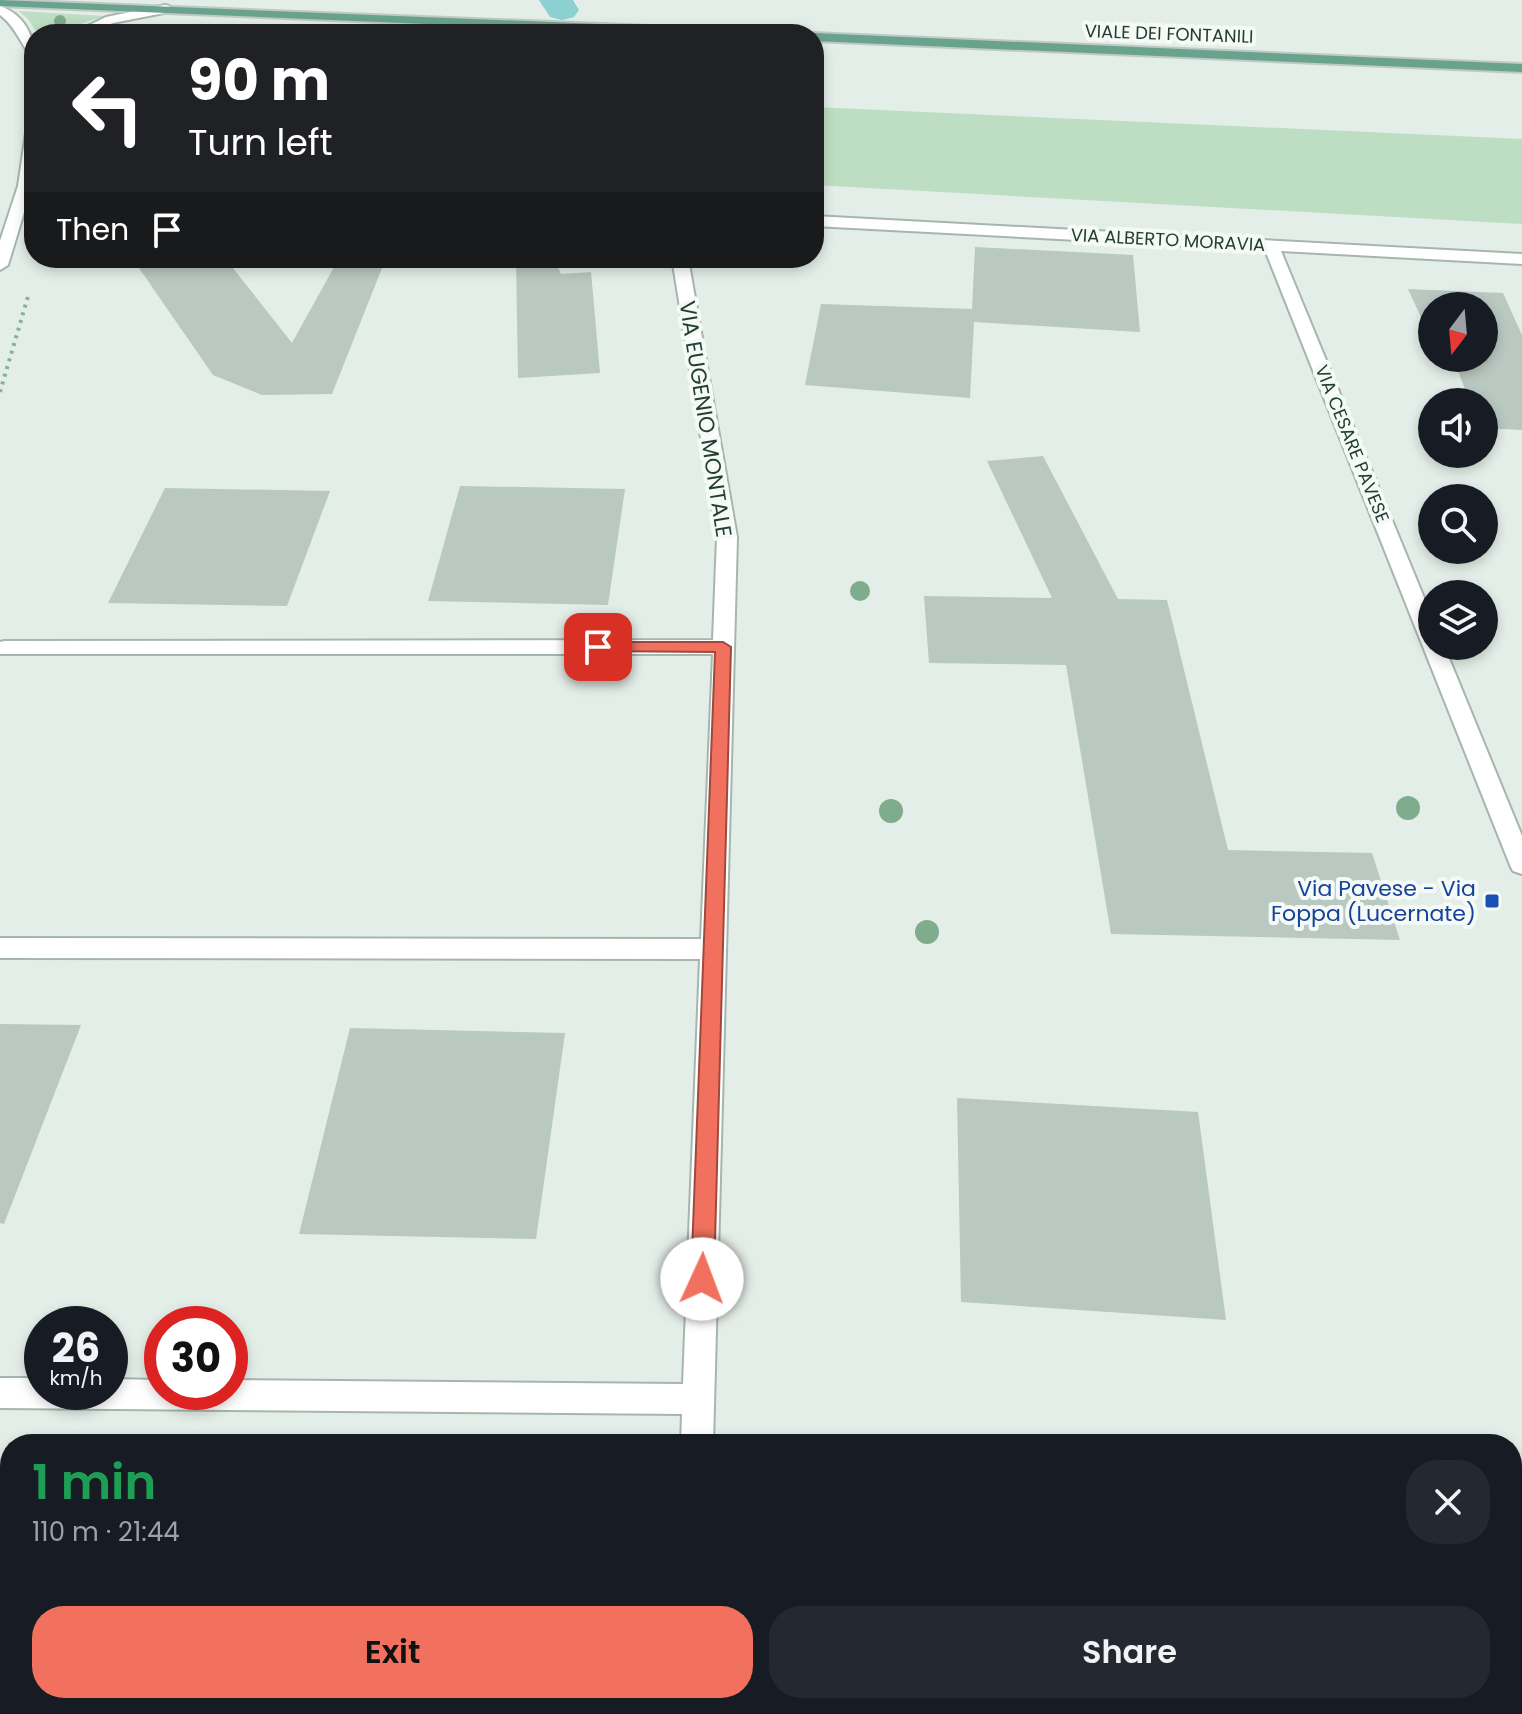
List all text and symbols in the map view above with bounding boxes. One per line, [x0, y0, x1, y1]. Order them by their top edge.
street label: VIALE DEI FONTANILI [1084, 18, 1254, 49]
text: 90 m [188, 41, 330, 120]
icon: left [56, 56, 160, 160]
text: Turn left [188, 117, 333, 168]
text: Then [56, 208, 129, 251]
icon: arrive [145, 208, 189, 252]
street label: VIA ALBERTO MORAVIA [1070, 222, 1266, 257]
north arrow [1418, 292, 1498, 372]
map controls [1418, 292, 1498, 660]
street label: VIA EUGENIO MONTALE [672, 299, 739, 539]
street label: VIA CESARE PAVESE [1309, 361, 1396, 526]
button: sound [1418, 388, 1498, 468]
button: search [1418, 484, 1498, 564]
button: layers [1418, 580, 1498, 660]
pin [564, 613, 632, 681]
icon: arrive [576, 625, 620, 669]
place label: Via Pavese - Via Foppa (Lucernate) [1271, 873, 1476, 929]
marker: Via Pavese - Via Foppa (Lucernate) [1483, 892, 1501, 910]
position arrow [660, 1237, 744, 1321]
speed limit sign: 30 [144, 1306, 248, 1410]
text: 26 [52, 1320, 100, 1376]
text: km/h [49, 1364, 103, 1392]
text: 1 min [32, 1449, 156, 1516]
button: close [1406, 1460, 1490, 1544]
text: 110 m · 21:44 [32, 1514, 180, 1550]
button: Exit [32, 1606, 753, 1698]
button: Share [769, 1606, 1490, 1698]

